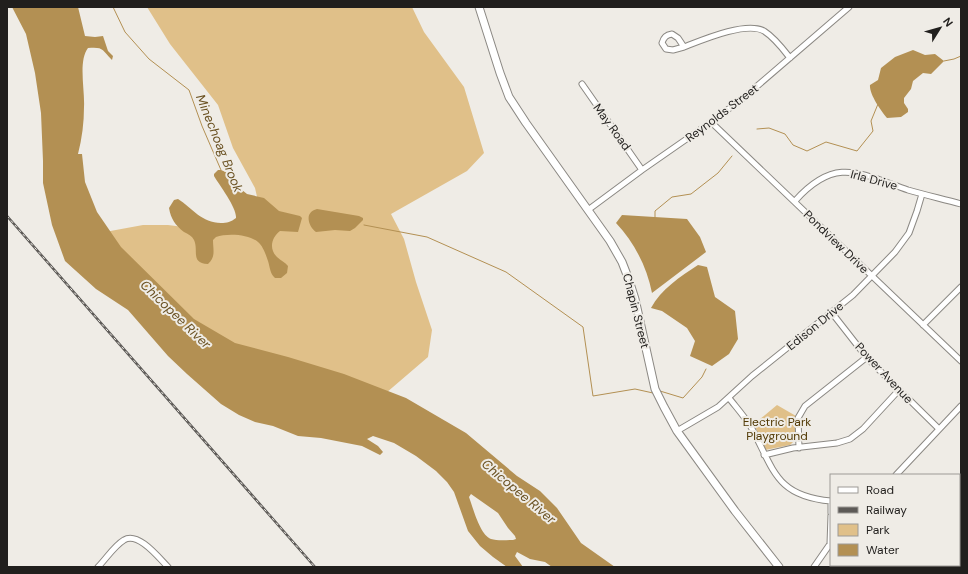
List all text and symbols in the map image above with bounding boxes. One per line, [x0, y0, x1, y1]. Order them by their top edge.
north arrow [920, 8, 960, 48]
text: N [940, 15, 956, 29]
street label: Reynolds Street [682, 80, 762, 146]
water label: Minechoag Brook [192, 92, 247, 195]
street label: May Road [590, 100, 634, 154]
street label: Irla Drive [849, 166, 899, 194]
street label: Pondview Drive [800, 207, 872, 277]
street label: Chapin Street [619, 272, 653, 350]
water label: Chicopee River [137, 276, 215, 353]
street label: Edison Drive [783, 298, 847, 354]
street label: Power Avenue [852, 339, 916, 407]
park label: Electric Park Playground [743, 414, 811, 444]
water label: Chicopee River [478, 455, 560, 528]
legend [830, 474, 960, 566]
text: Road [866, 482, 894, 498]
text: Railway [866, 502, 907, 518]
text: Park [866, 522, 890, 538]
text: Water [866, 542, 900, 558]

